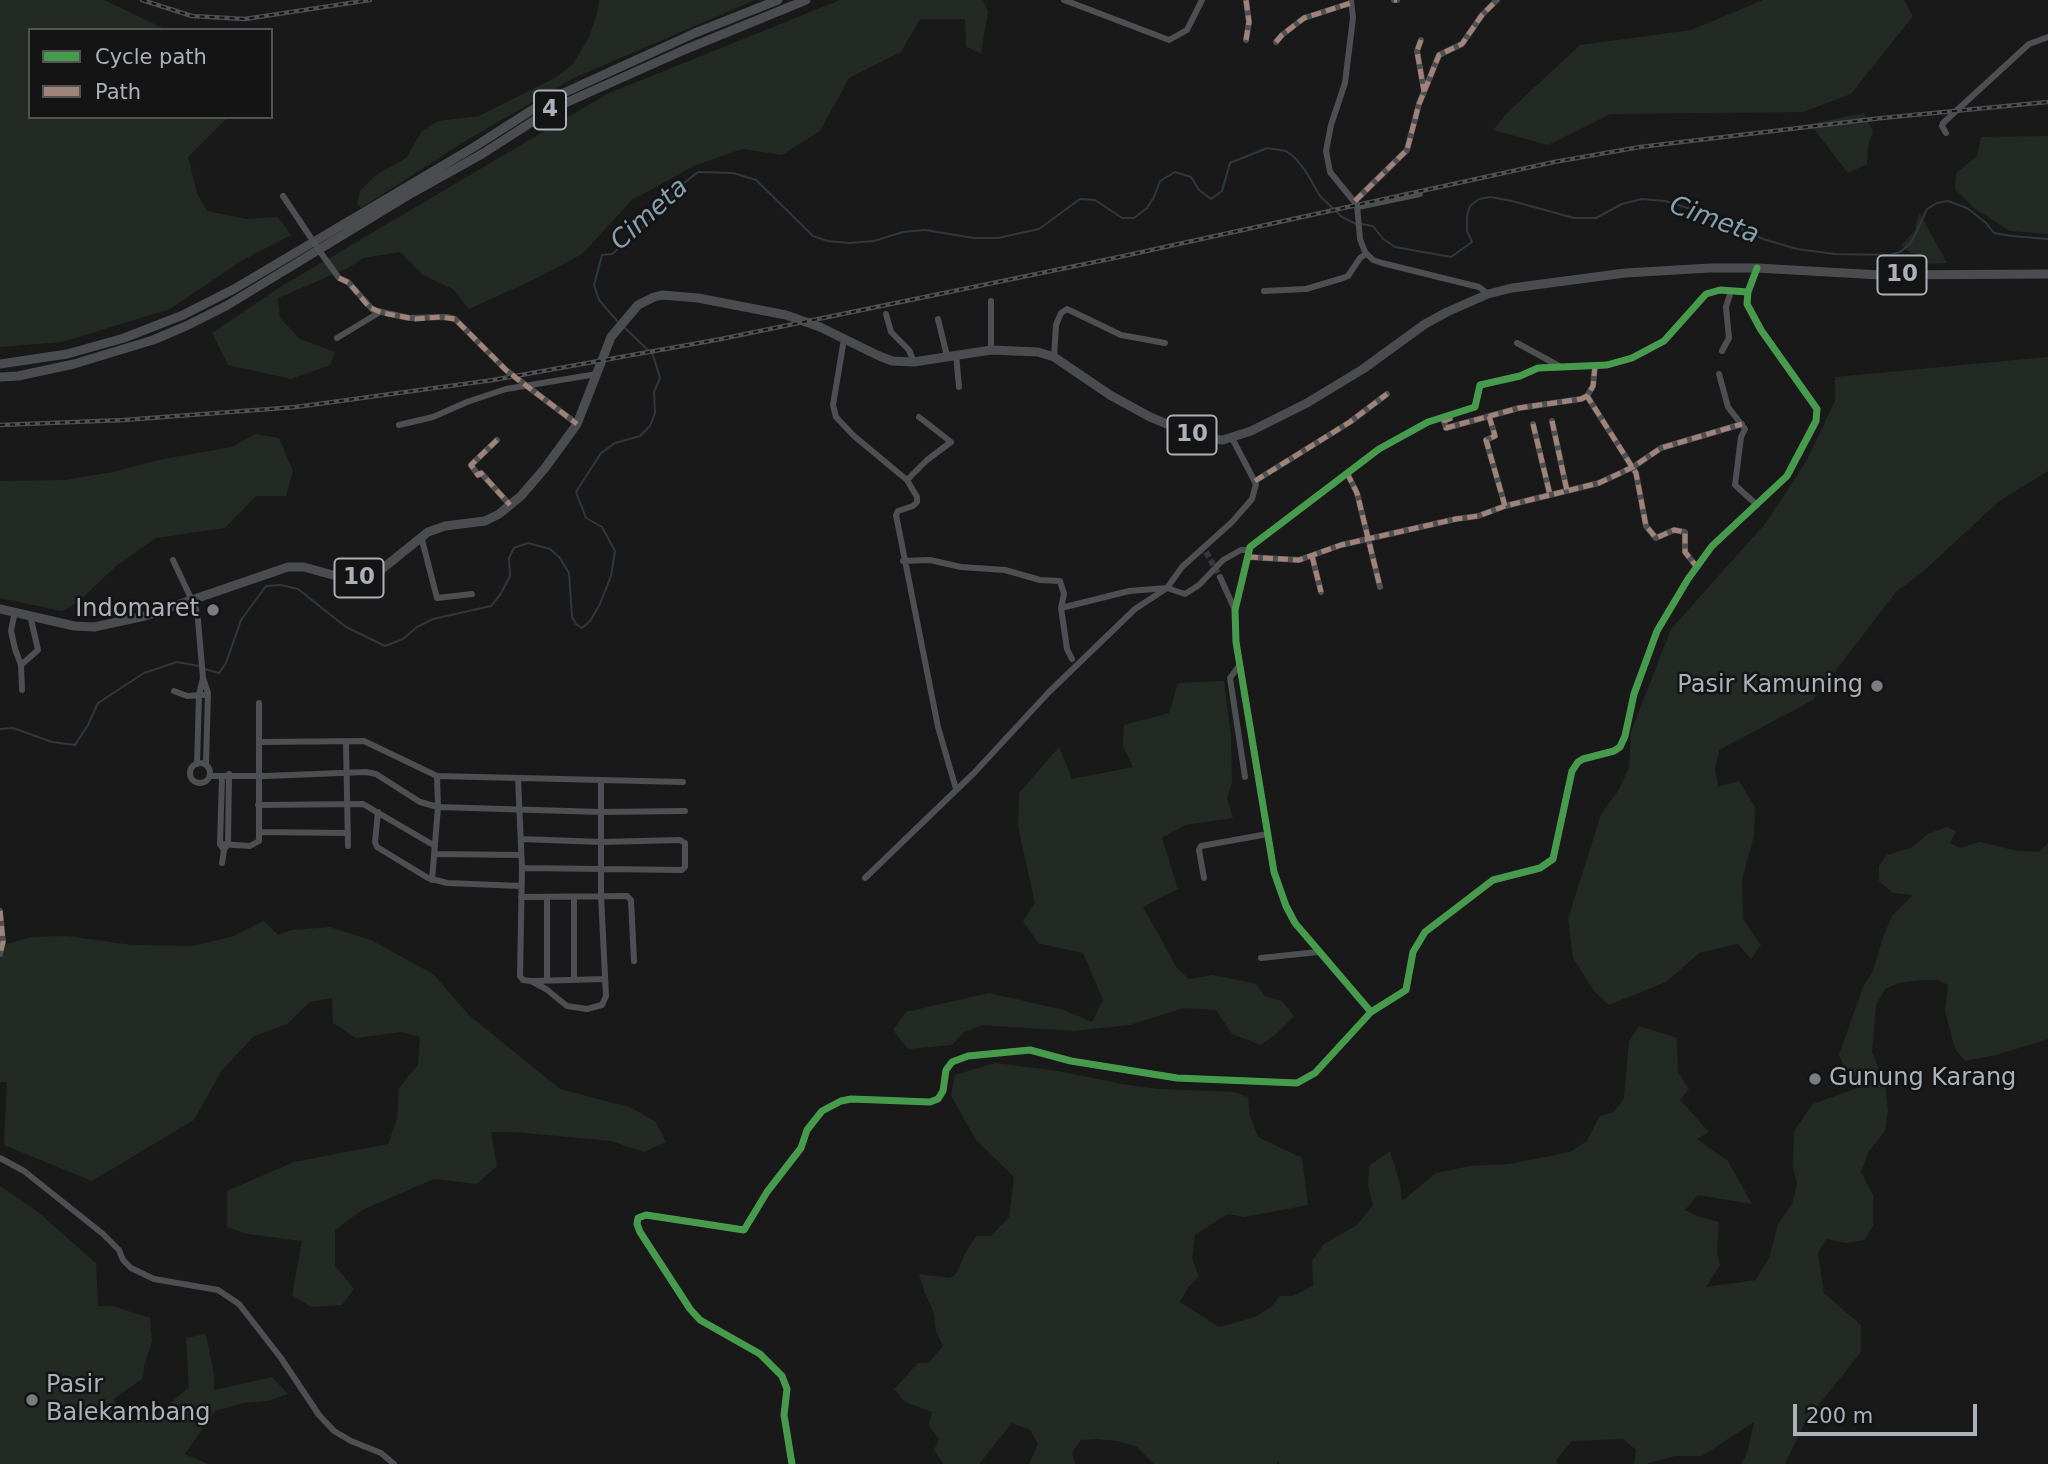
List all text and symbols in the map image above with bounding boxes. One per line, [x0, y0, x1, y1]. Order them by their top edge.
legend [28, 28, 273, 119]
text: Cycle path [95, 45, 207, 69]
text: Path [95, 80, 141, 104]
road number: 4 [534, 90, 566, 130]
water label: Cimeta [605, 172, 695, 258]
water label: Cimeta [1665, 190, 1763, 252]
road number: 10 [1878, 256, 1926, 294]
road number: 10 [1168, 416, 1216, 454]
road number: 10 [334, 558, 384, 598]
place label: Indomaret [75, 596, 199, 624]
marker: Indomaret [205, 602, 221, 618]
place label: Pasir Kamuning [1677, 672, 1863, 700]
marker: Pasir Kamuning [1869, 678, 1885, 694]
place label: Gunung Karang [1829, 1065, 2016, 1093]
marker: Gunung Karang [1807, 1071, 1823, 1087]
place label: Pasir Balekambang [46, 1372, 211, 1428]
scale bar [1796, 1390, 1980, 1434]
marker: Pasir Balekambang [24, 1392, 40, 1408]
text: 200 m [1806, 1404, 1873, 1428]

